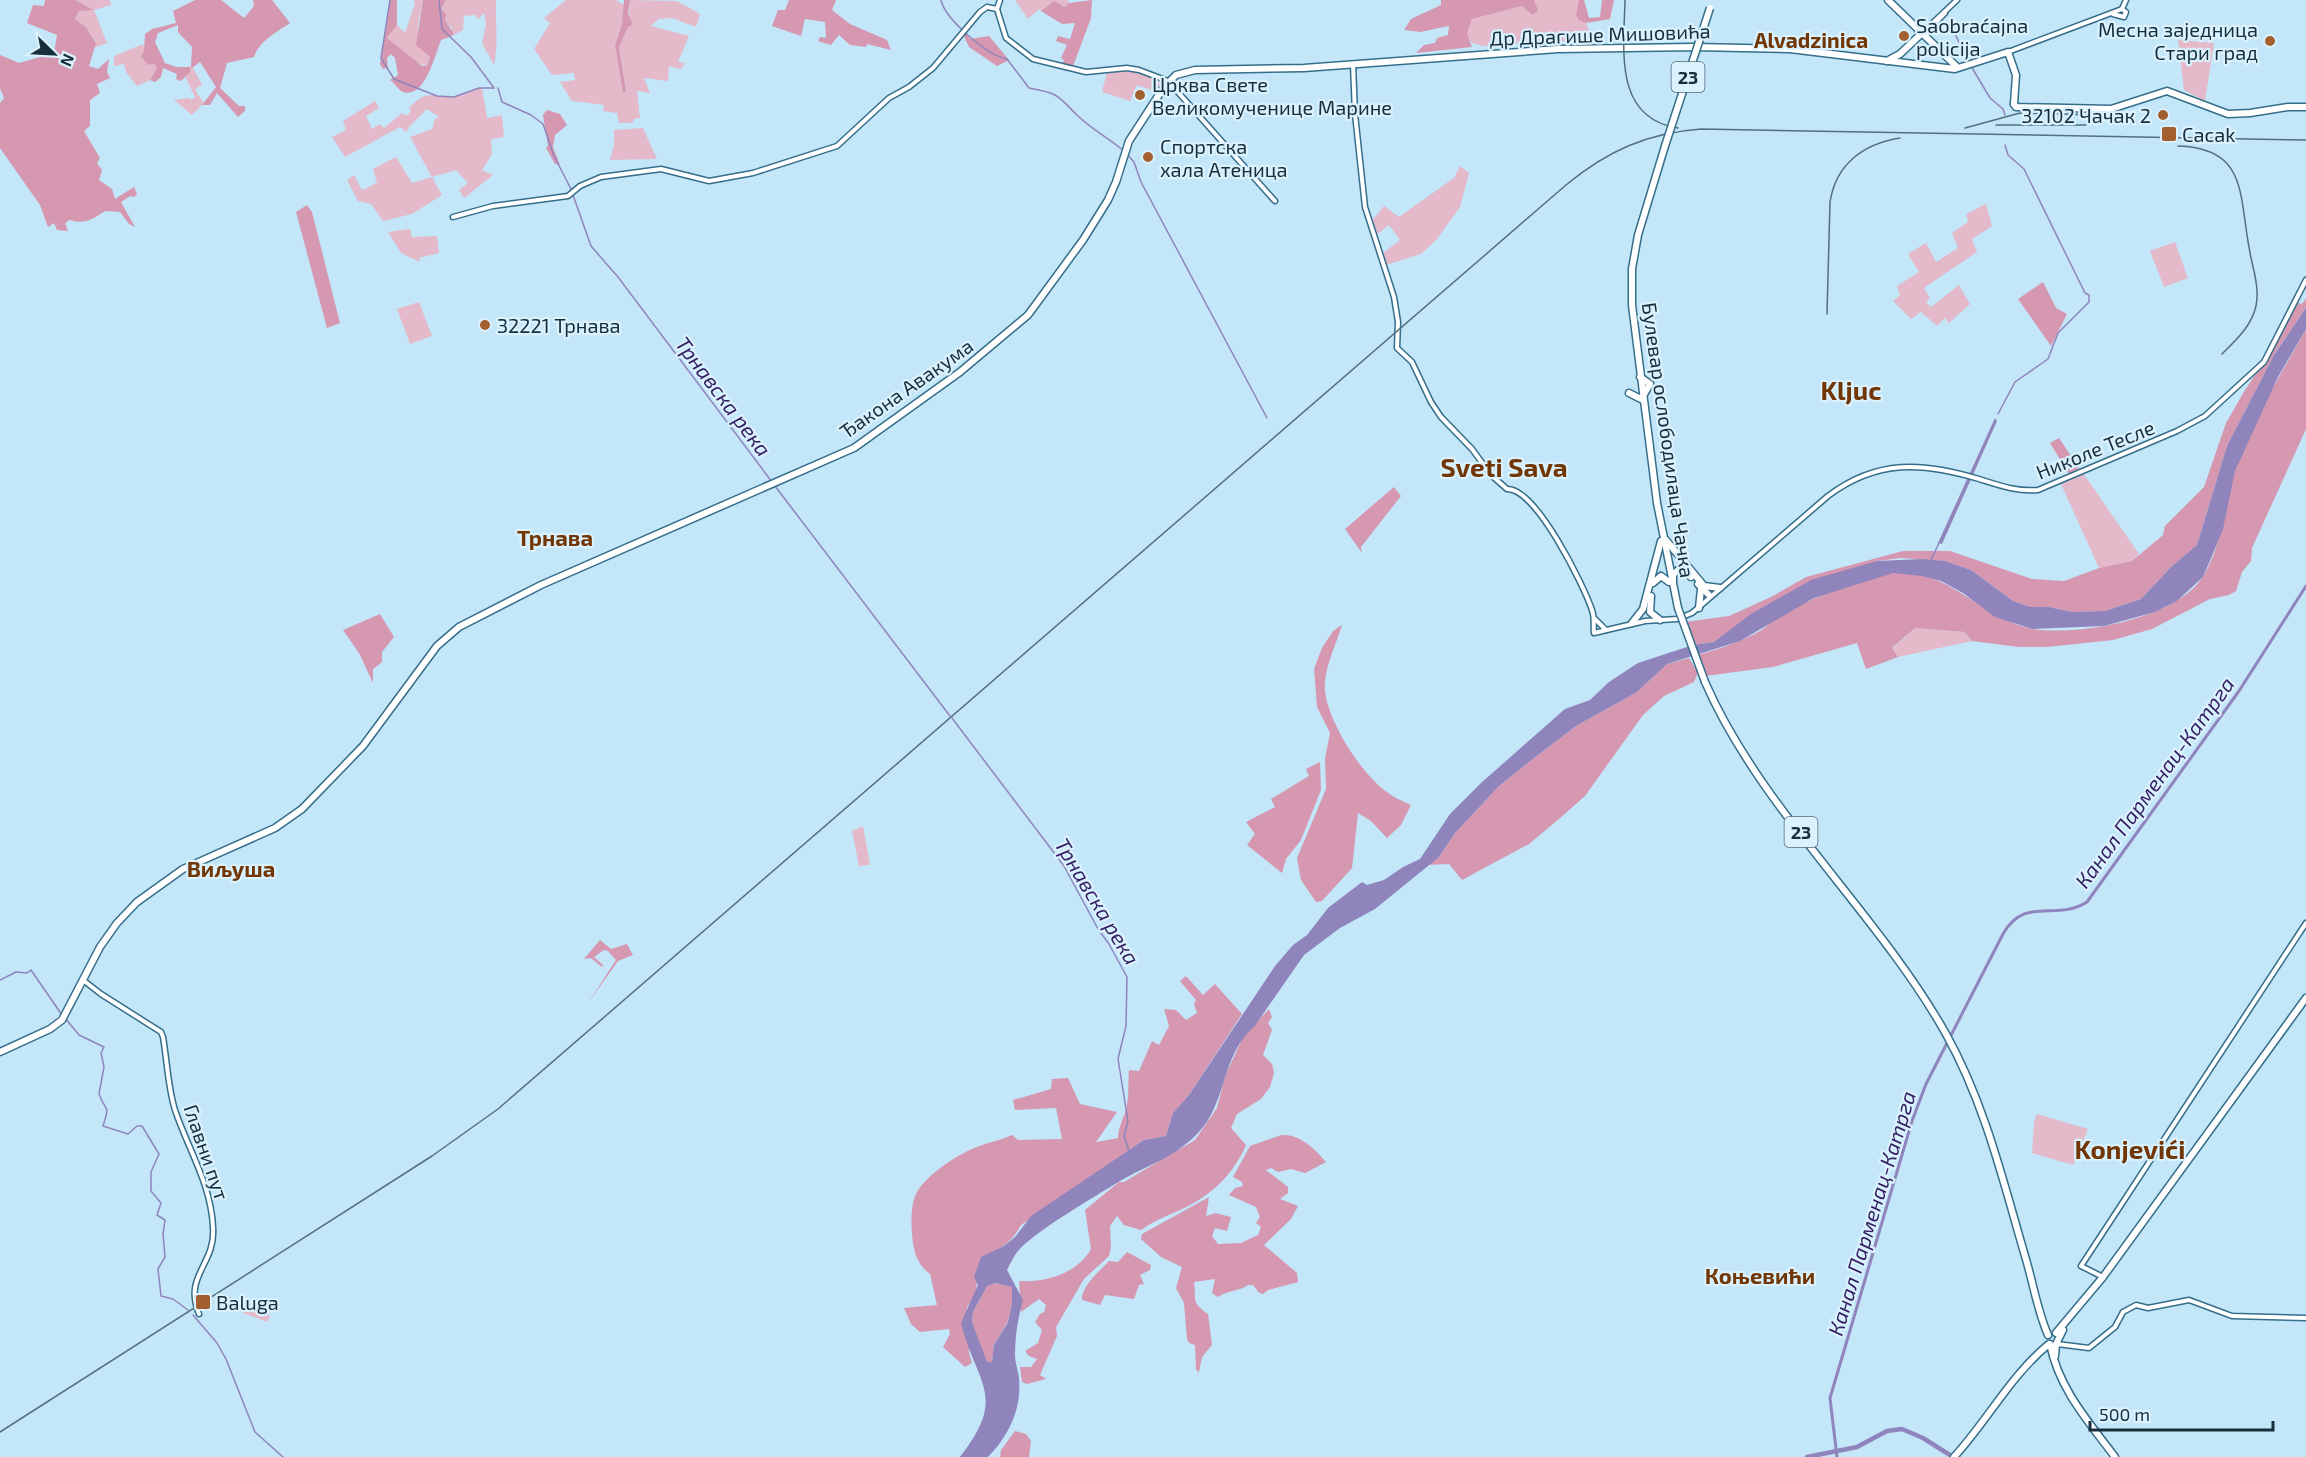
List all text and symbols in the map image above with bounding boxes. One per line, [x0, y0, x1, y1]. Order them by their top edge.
place label: Saobraćajna policija [1916, 13, 2028, 60]
place label: Месна заједница Стари град [2098, 17, 2258, 64]
street label: Др Драгише Мишовића [1489, 18, 1711, 50]
north arrow [24, 24, 84, 84]
district label: Alvadzinica [1754, 27, 1868, 52]
marker: Saobraćajna policija [1897, 29, 1911, 43]
marker: Месна заједница Стари град [2263, 34, 2277, 48]
text: N [57, 51, 79, 69]
road number: 23 [1672, 62, 1704, 92]
place label: Црква Свете Великомученице Марине [1152, 72, 1392, 120]
marker: Црква Свете Великомученице Марине [1133, 88, 1147, 102]
place label: 32102 Чачак 2 [2021, 103, 2151, 127]
marker: 32102 Чачак 2 [2156, 108, 2170, 122]
place label: Cacak [2182, 122, 2235, 146]
marker: Cacak [2160, 125, 2178, 143]
place label: Спортска хала Атеница [1160, 134, 1288, 181]
marker: Спортска хала Атеница [1141, 150, 1155, 164]
street label: Булевар ослободилаца Чачка [1637, 301, 1700, 579]
place label: 32221 Трнава [497, 313, 621, 337]
marker: 32221 Трнава [478, 318, 492, 332]
water label: Трнавска река [671, 331, 777, 461]
street label: Ђакона Авакума [835, 333, 978, 444]
district label: Kljuc [1821, 374, 1881, 405]
street label: Николе Тесле [2032, 414, 2158, 484]
district label: Sveti Sava [1441, 451, 1567, 482]
district label: Трнава [517, 524, 593, 550]
water label: Канал Парменац-Катрга [2069, 672, 2239, 892]
road number: 23 [1784, 817, 1818, 847]
water label: Трнавска река [1050, 833, 1146, 969]
district label: Виљуша [187, 855, 275, 881]
water label: Канал Парменац-Катрга [1822, 1088, 1920, 1338]
street label: Главни пут [178, 1101, 235, 1203]
district label: Konjevići [2074, 1133, 2186, 1164]
district label: Коњевићи [1705, 1262, 1815, 1288]
place label: Baluga [216, 1290, 279, 1314]
marker: Baluga [194, 1293, 212, 1311]
scale bar [2090, 1394, 2273, 1432]
text: 500 m [2099, 1403, 2150, 1425]

